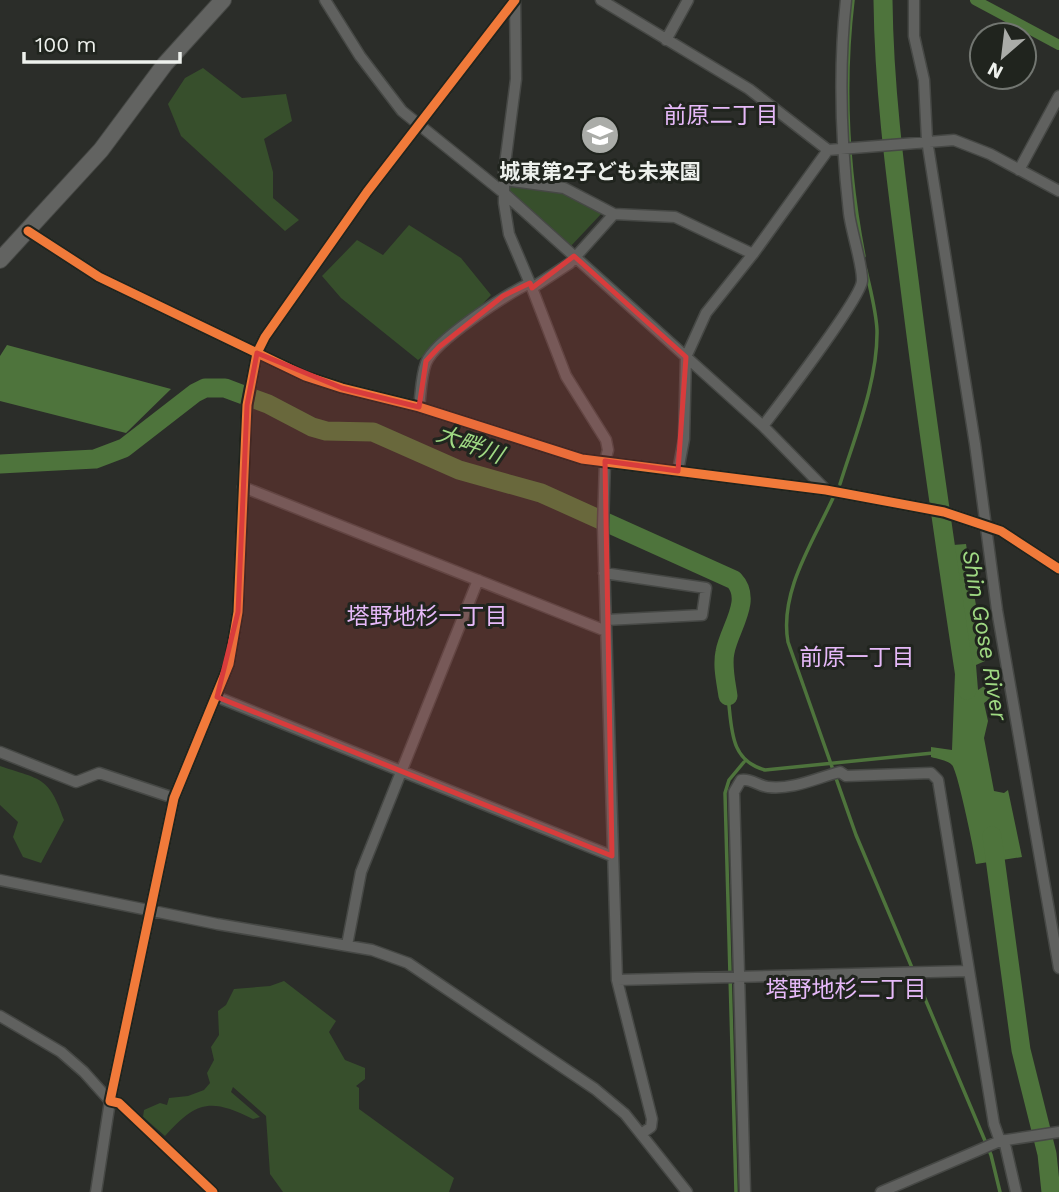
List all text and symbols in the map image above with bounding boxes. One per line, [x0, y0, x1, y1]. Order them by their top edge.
scale bar [24, 21, 180, 65]
north arrow [968, 21, 1038, 91]
text: 100 m [35, 32, 97, 57]
text: N [984, 57, 1007, 84]
district label: 前原二丁目 [664, 102, 779, 129]
school or university icon: 城東第2子ども未来園 [579, 114, 621, 156]
place label: 城東第2子ども未来園 [499, 159, 701, 184]
water label: 大畔川 [433, 420, 510, 470]
water label: Shin Gose River [956, 548, 1013, 724]
district label: 塔野地杉一丁目 [347, 603, 508, 630]
district label: 前原一丁目 [800, 644, 915, 671]
district label: 塔野地杉二丁目 [766, 976, 927, 1003]

